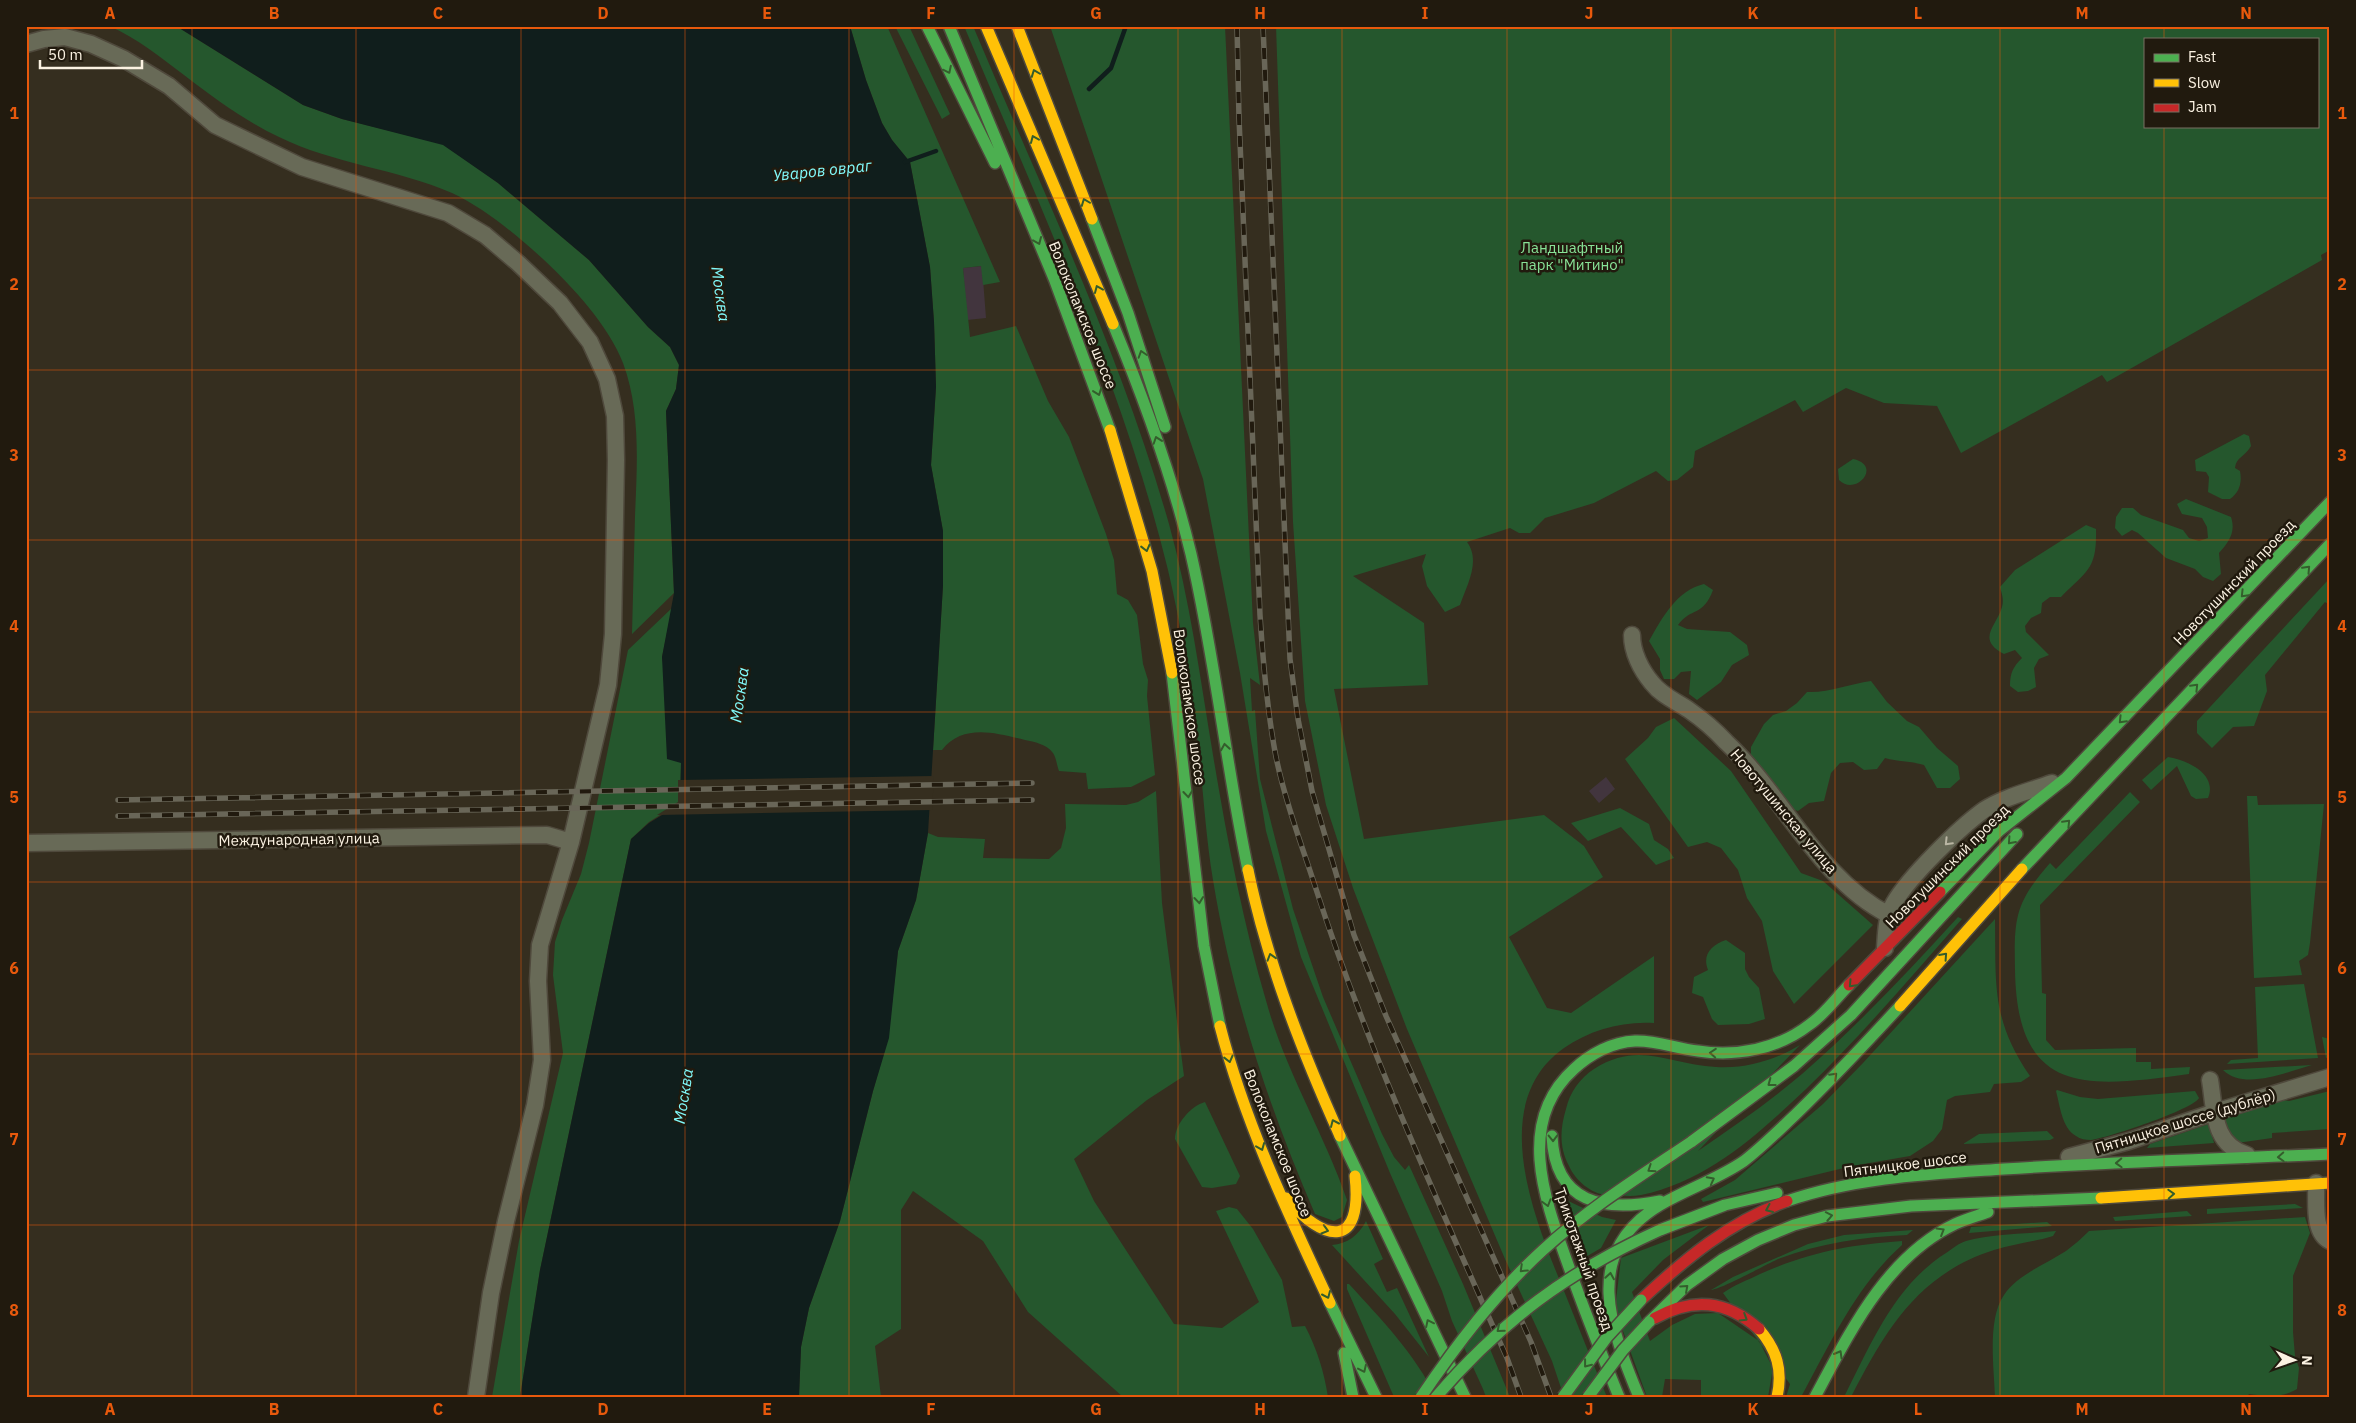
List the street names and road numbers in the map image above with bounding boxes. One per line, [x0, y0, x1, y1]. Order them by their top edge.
street label: Волоколамское шоссе [1045, 238, 1121, 392]
street label: Новотушинский проезд [2169, 515, 2299, 649]
street label: Волоколамское шоссе [1170, 628, 1210, 786]
street label: Новотушинская улица [1726, 745, 1842, 877]
street label: Новотушинский проезд [1881, 800, 2013, 932]
street label: Международная улица [218, 828, 380, 850]
street label: Волоколамское шоссе [1240, 1066, 1316, 1220]
street label: Пятницкое шоссе (дублёр) [2092, 1084, 2278, 1158]
street label: Пятницкое шоссе [1842, 1147, 1968, 1181]
street label: Трикотажный проезд [1551, 1185, 1617, 1333]

